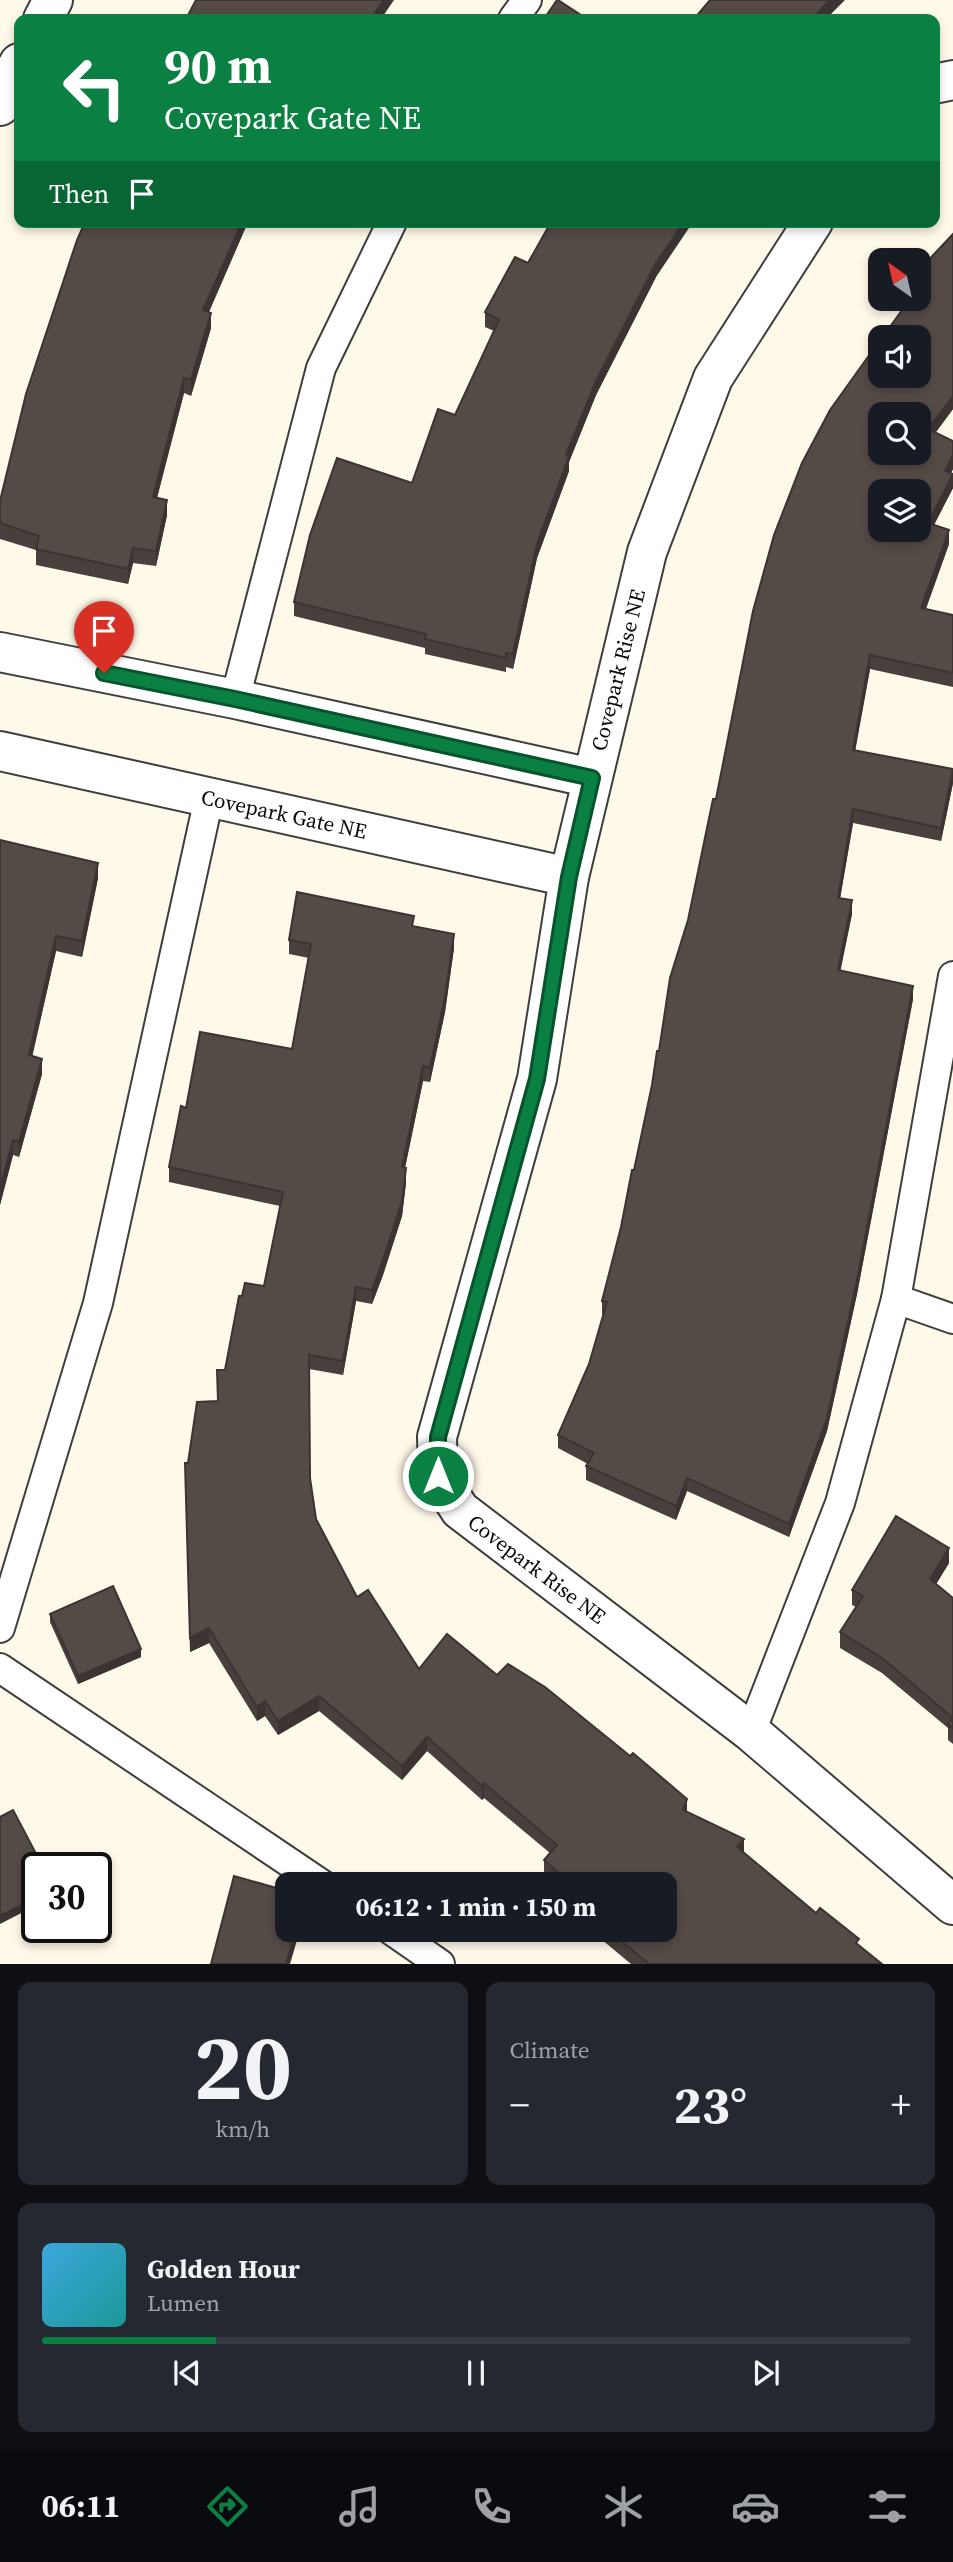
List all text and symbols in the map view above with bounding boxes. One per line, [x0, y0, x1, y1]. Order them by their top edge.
text: 90 m [164, 32, 272, 99]
icon: left [49, 42, 140, 133]
text: Covepark Gate NE [164, 96, 421, 140]
icon: arrive [123, 175, 161, 213]
text: Then [49, 176, 109, 212]
north arrow [868, 248, 931, 312]
map controls [868, 248, 931, 542]
button: sound [868, 325, 931, 388]
button: search [868, 402, 931, 465]
button: layers [868, 479, 931, 542]
street label: Covepark Rise NE [584, 586, 652, 754]
pin [74, 601, 134, 673]
icon: arrive [85, 612, 123, 650]
street label: Covepark Gate NE [198, 782, 370, 846]
position arrow [401, 1439, 475, 1513]
street label: Covepark Rise NE [462, 1508, 612, 1630]
speed limit sign: 30 [21, 1852, 112, 1943]
text: 06:12 · 1 min · 150 m [356, 1889, 596, 1925]
text: 20 [193, 2005, 292, 2129]
text: Climate [510, 2034, 589, 2066]
text: 23° [674, 2069, 747, 2140]
text: − [510, 2079, 530, 2131]
text: + [891, 2079, 911, 2131]
text: km/h [215, 2113, 270, 2145]
text: Golden Hour [147, 2251, 300, 2287]
text: Lumen [147, 2287, 220, 2319]
icon: previous [168, 2354, 206, 2392]
icon: pause [457, 2354, 495, 2392]
icon: next [747, 2354, 785, 2392]
icon: directions [203, 2482, 252, 2531]
icon: music [335, 2482, 384, 2531]
icon: phone [467, 2482, 516, 2531]
icon: climate [599, 2482, 648, 2531]
icon: car [731, 2482, 780, 2531]
icon: filters [863, 2482, 912, 2531]
text: 06:11 [41, 2484, 120, 2528]

